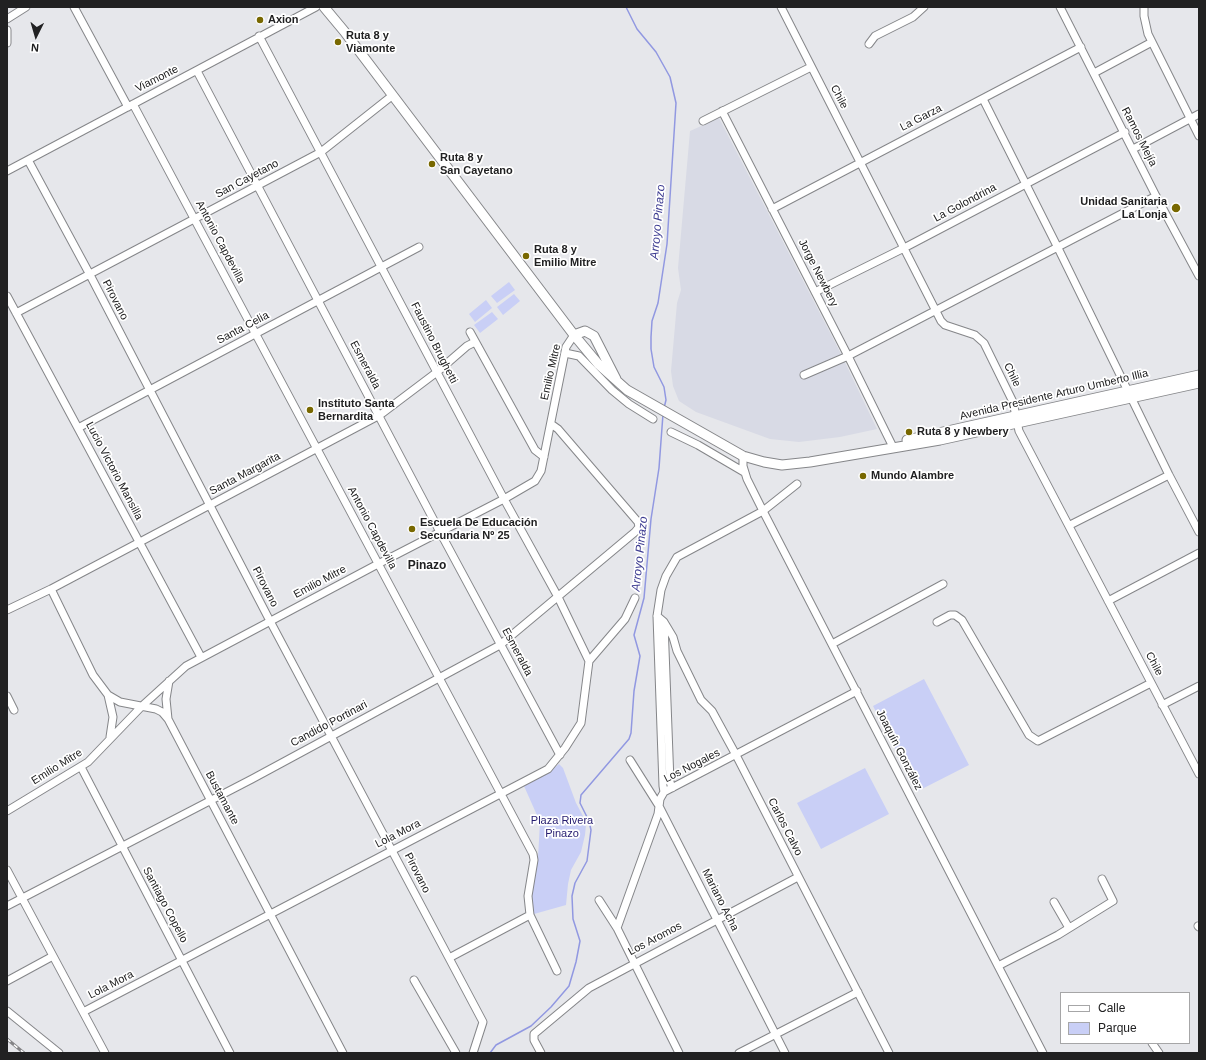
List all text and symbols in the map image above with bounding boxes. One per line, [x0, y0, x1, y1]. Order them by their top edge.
place label: Axion [268, 13, 299, 27]
marker: Axion [255, 15, 265, 25]
north arrow [16, 16, 56, 56]
place label: Ruta 8 y Viamonte [346, 29, 395, 55]
marker: Ruta 8 y Viamonte [333, 37, 343, 47]
text: N [30, 42, 39, 54]
street label: Viamonte [133, 63, 181, 95]
street label: Chile [827, 83, 851, 111]
street label: La Garza [898, 102, 944, 134]
street label: Ramos Mejía [1118, 105, 1160, 169]
place label: Ruta 8 y San Cayetano [440, 151, 513, 177]
street label: San Cayetano [213, 157, 281, 201]
marker: Ruta 8 y San Cayetano [427, 159, 437, 169]
street label: La Golondrina [931, 181, 999, 225]
water label: Arroyo Pinazo [648, 184, 668, 260]
place label: Unidad Sanitaria La Lonja [1080, 195, 1167, 221]
street label: Antonio Capdevilla [193, 198, 247, 286]
marker: Unidad Sanitaria La Lonja [1170, 202, 1182, 214]
street label: Jorge Newbery [795, 237, 841, 309]
place label: Ruta 8 y Emilio Mitre [534, 243, 596, 269]
marker: Ruta 8 y Emilio Mitre [521, 251, 531, 261]
street label: Pirovano [99, 278, 131, 322]
street label: Faustino Brughetti [408, 300, 460, 386]
street label: Santa Celia [215, 309, 271, 347]
street label: Esmeralda [347, 339, 383, 391]
street label: Emilio Mitre [538, 343, 564, 401]
street label: Chile [1001, 361, 1023, 389]
street label: Avenida Presidente Arturo Umberto Illia [958, 367, 1150, 423]
place label: Instituto Santa Bernardita [318, 397, 394, 423]
marker: Instituto Santa Bernardita [305, 405, 315, 415]
street label: Lucio Victorio Mansilla [83, 420, 145, 522]
place label: Ruta 8 y Newbery [917, 425, 1009, 439]
marker: Ruta 8 y Newbery [904, 427, 914, 437]
street label: Santa Margarita [207, 450, 283, 498]
place label: Mundo Alambre [871, 469, 954, 483]
marker: Mundo Alambre [858, 471, 868, 481]
street label: Antonio Capdevilla [345, 484, 399, 572]
place label: Escuela De Educación Secundaria Nº 25 [420, 516, 537, 542]
water label: Arroyo Pinazo [629, 516, 651, 592]
marker: Escuela De Educación Secundaria Nº 25 [407, 524, 417, 534]
district label: Pinazo [408, 559, 446, 573]
street label: Emilio Mitre [292, 563, 348, 601]
street label: Pirovano [249, 565, 281, 609]
street label: Esmeralda [499, 626, 535, 678]
street label: Chile [1142, 650, 1166, 678]
street label: Candido Portinari [288, 698, 370, 750]
street label: Joaquín González [873, 708, 925, 792]
street label: Emilio Mitre [29, 746, 85, 788]
street label: Los Nogales [662, 746, 722, 786]
street label: Bustamante [202, 769, 242, 827]
street label: Carlos Calvo [765, 796, 805, 858]
park label: Plaza Rivera Pinazo [531, 814, 593, 840]
street label: Lola Mora [373, 817, 423, 851]
street label: Pirovano [401, 851, 433, 895]
street label: Santiago Copello [140, 865, 190, 945]
street label: Mariano Acha [699, 867, 741, 933]
street label: Los Aromos [626, 919, 684, 959]
street label: Lola Mora [86, 968, 136, 1002]
legend [1060, 992, 1190, 1044]
text: Calle [1098, 1001, 1125, 1015]
text: Parque [1098, 1021, 1137, 1035]

